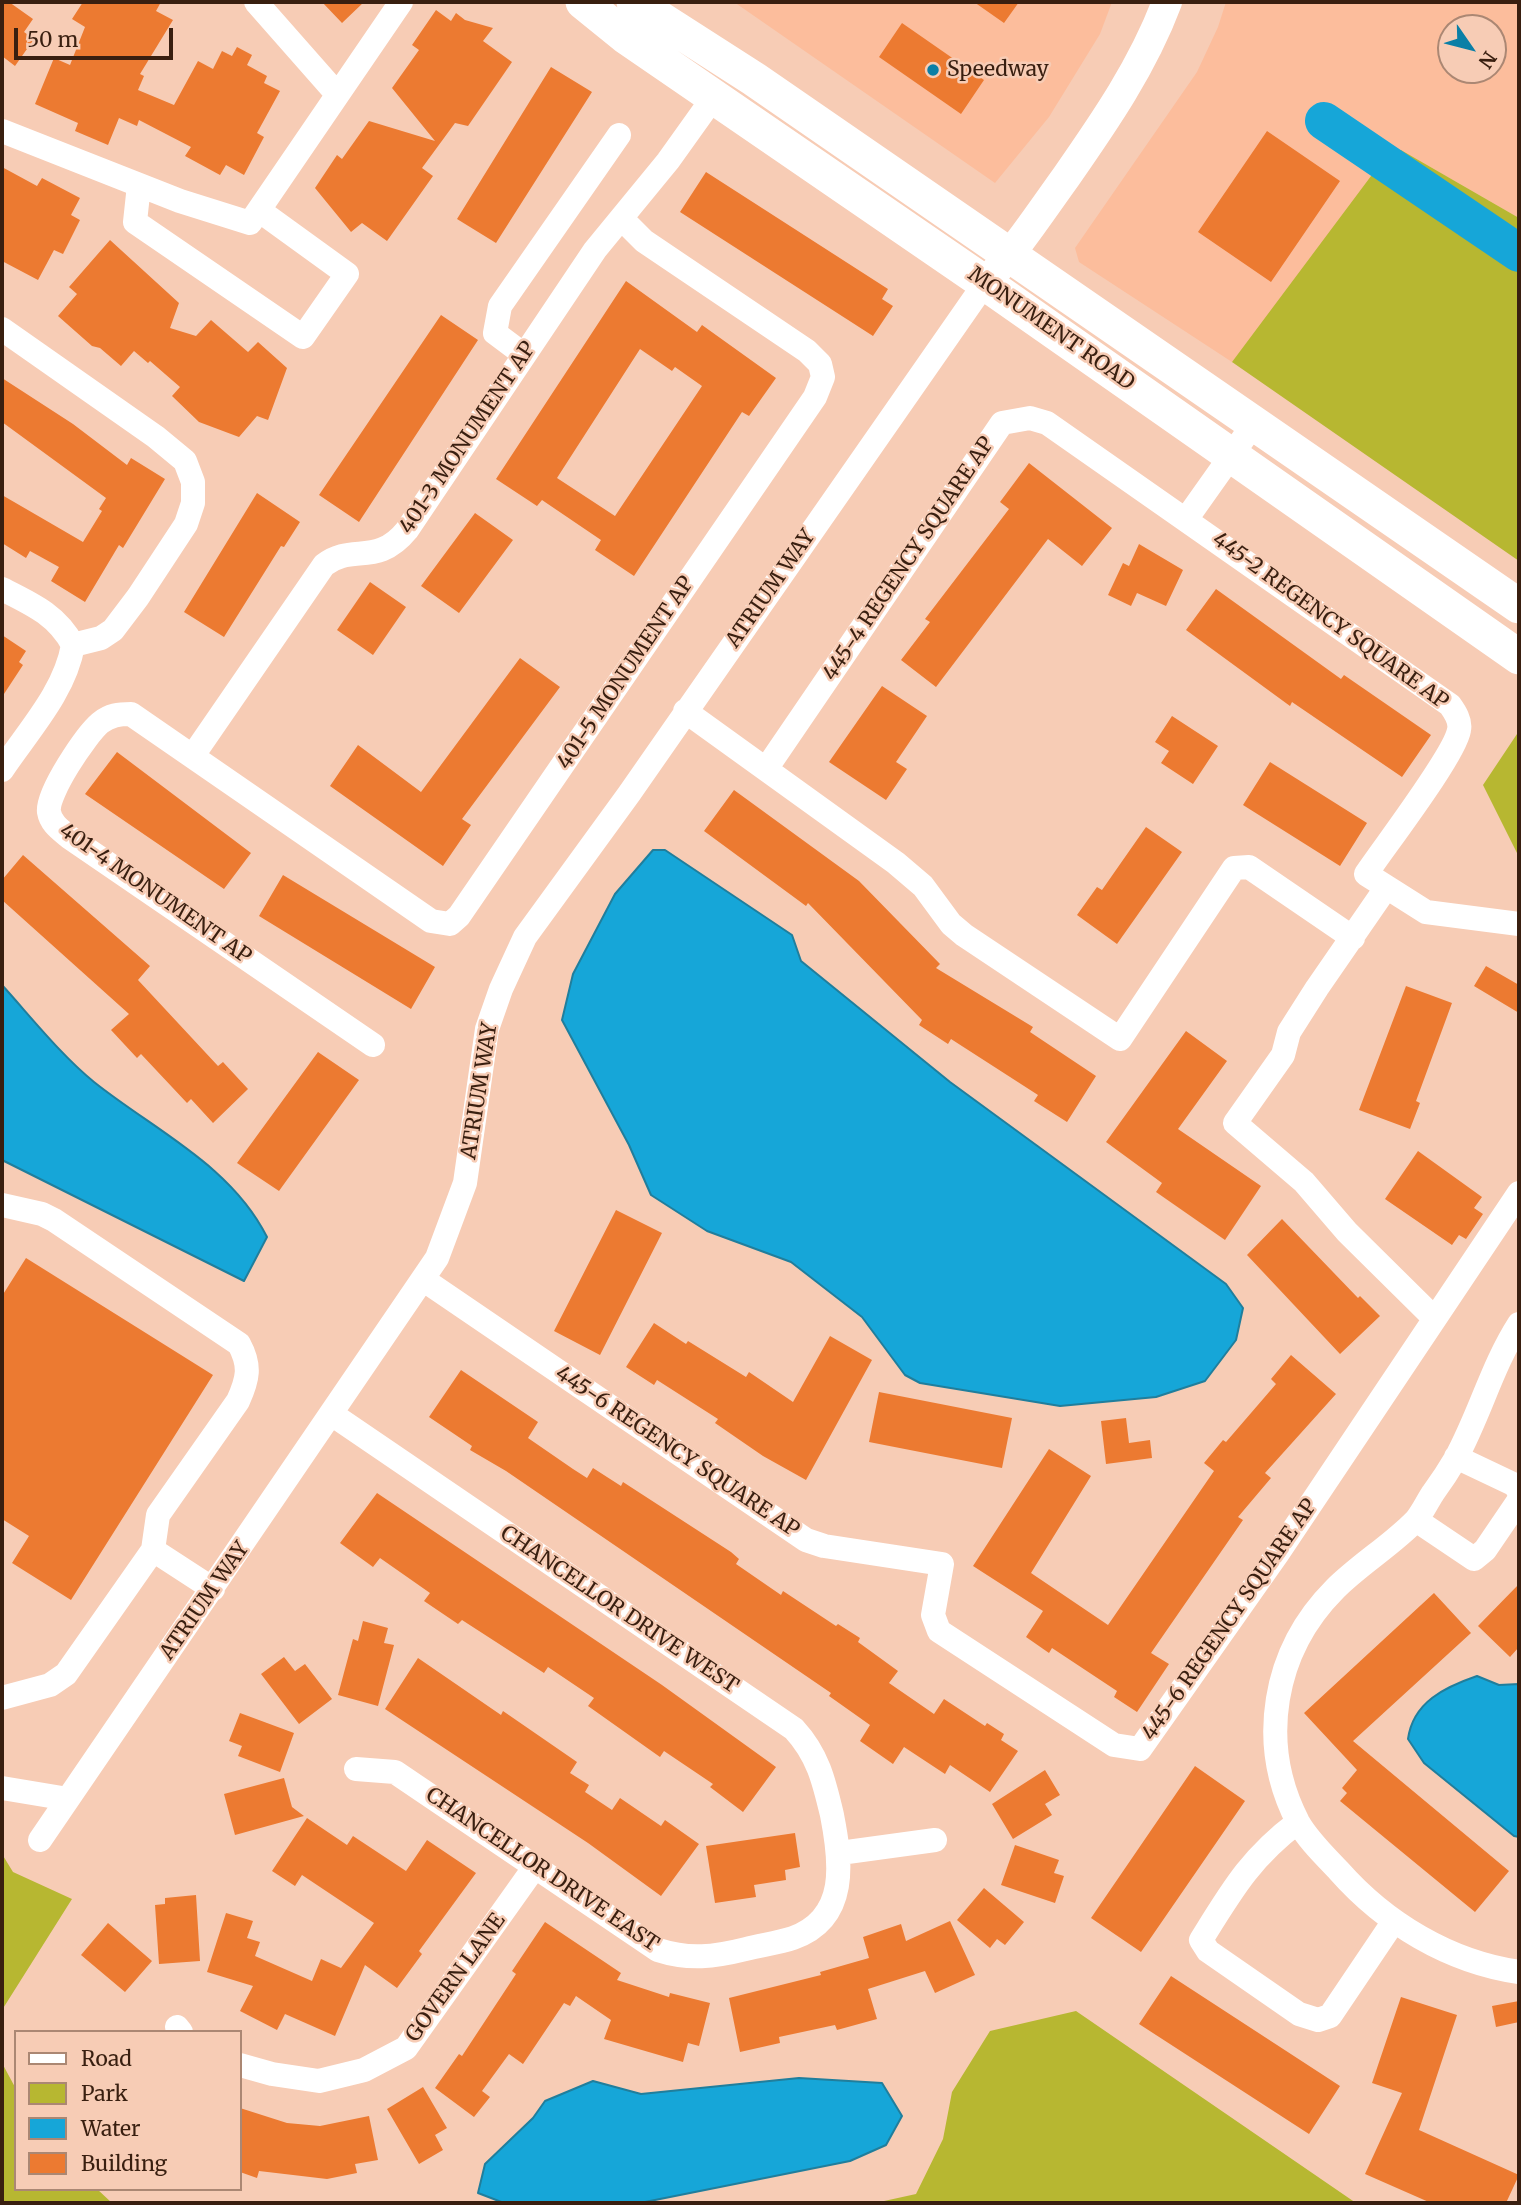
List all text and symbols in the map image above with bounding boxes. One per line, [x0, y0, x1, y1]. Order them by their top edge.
scale bar [18, 14, 177, 58]
north arrow [1437, 14, 1507, 84]
text: 50 m [27, 26, 78, 53]
text: N [1473, 47, 1502, 73]
place label: Speedway [947, 57, 1049, 83]
marker: Speedway [925, 62, 941, 78]
street label: MONUMENT ROAD [963, 262, 1139, 396]
street label: 401-3 MONUMENT AP [394, 337, 542, 539]
street label: 445-4 REGENCY SQUARE AP [818, 432, 1000, 686]
street label: ATRIUM WAY [721, 525, 821, 653]
street label: 445-2 REGENCY SQUARE AP [1207, 527, 1453, 715]
street label: 401-5 MONUMENT AP [552, 572, 700, 774]
street label: 401-4 MONUMENT AP [54, 818, 256, 970]
street label: ATRIUM WAY [457, 1021, 503, 1161]
street label: 445-6 REGENCY SQUARE AP [550, 1361, 804, 1543]
street label: 445-6 REGENCY SQUARE AP [1137, 1495, 1323, 1745]
street label: CHANCELLOR DRIVE WEST [495, 1521, 743, 1699]
street label: ATRIUM WAY [155, 1537, 255, 1665]
street label: CHANCELLOR DRIVE EAST [421, 1783, 663, 1957]
street label: GOVERN LANE [401, 1909, 511, 2047]
legend [14, 2030, 242, 2191]
text: Road [81, 2045, 132, 2072]
text: Park [81, 2080, 128, 2107]
text: Water [81, 2115, 140, 2142]
text: Building [81, 2150, 167, 2177]

